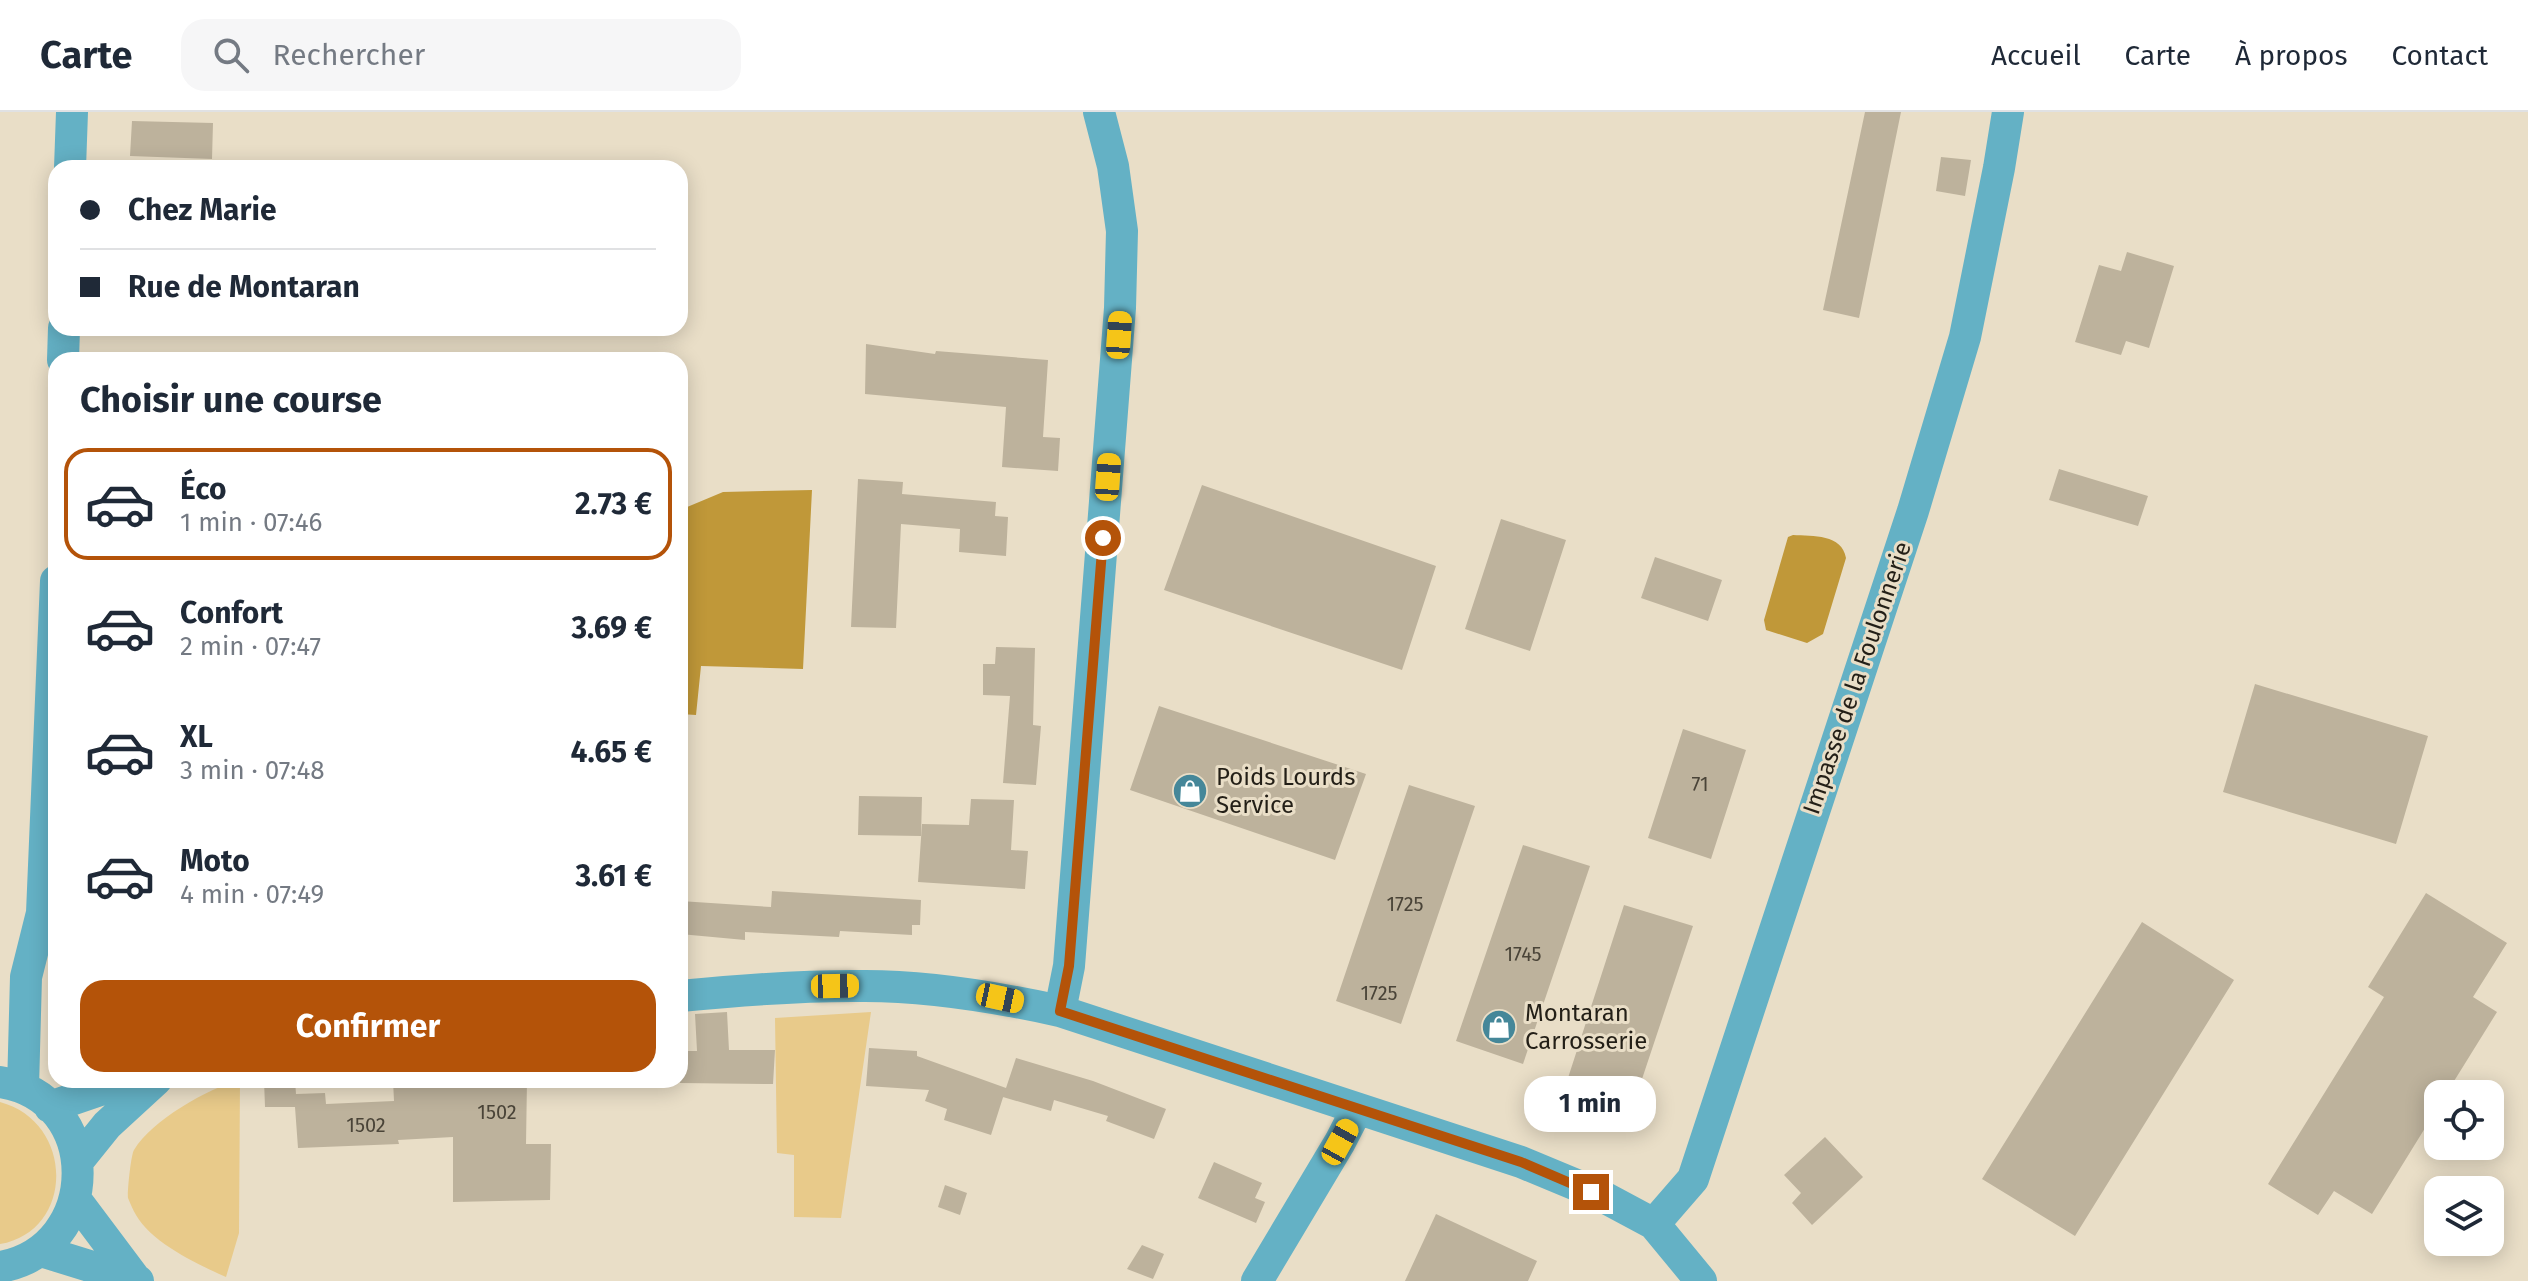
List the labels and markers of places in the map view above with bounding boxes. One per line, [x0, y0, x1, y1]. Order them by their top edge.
place label: Poids Lourds Service [1216, 763, 1355, 819]
shop icon: Poids Lourds Service [1171, 772, 1209, 810]
place label: Montaran Carrosserie [1525, 999, 1647, 1055]
shop icon: Montaran Carrosserie [1480, 1008, 1518, 1046]

